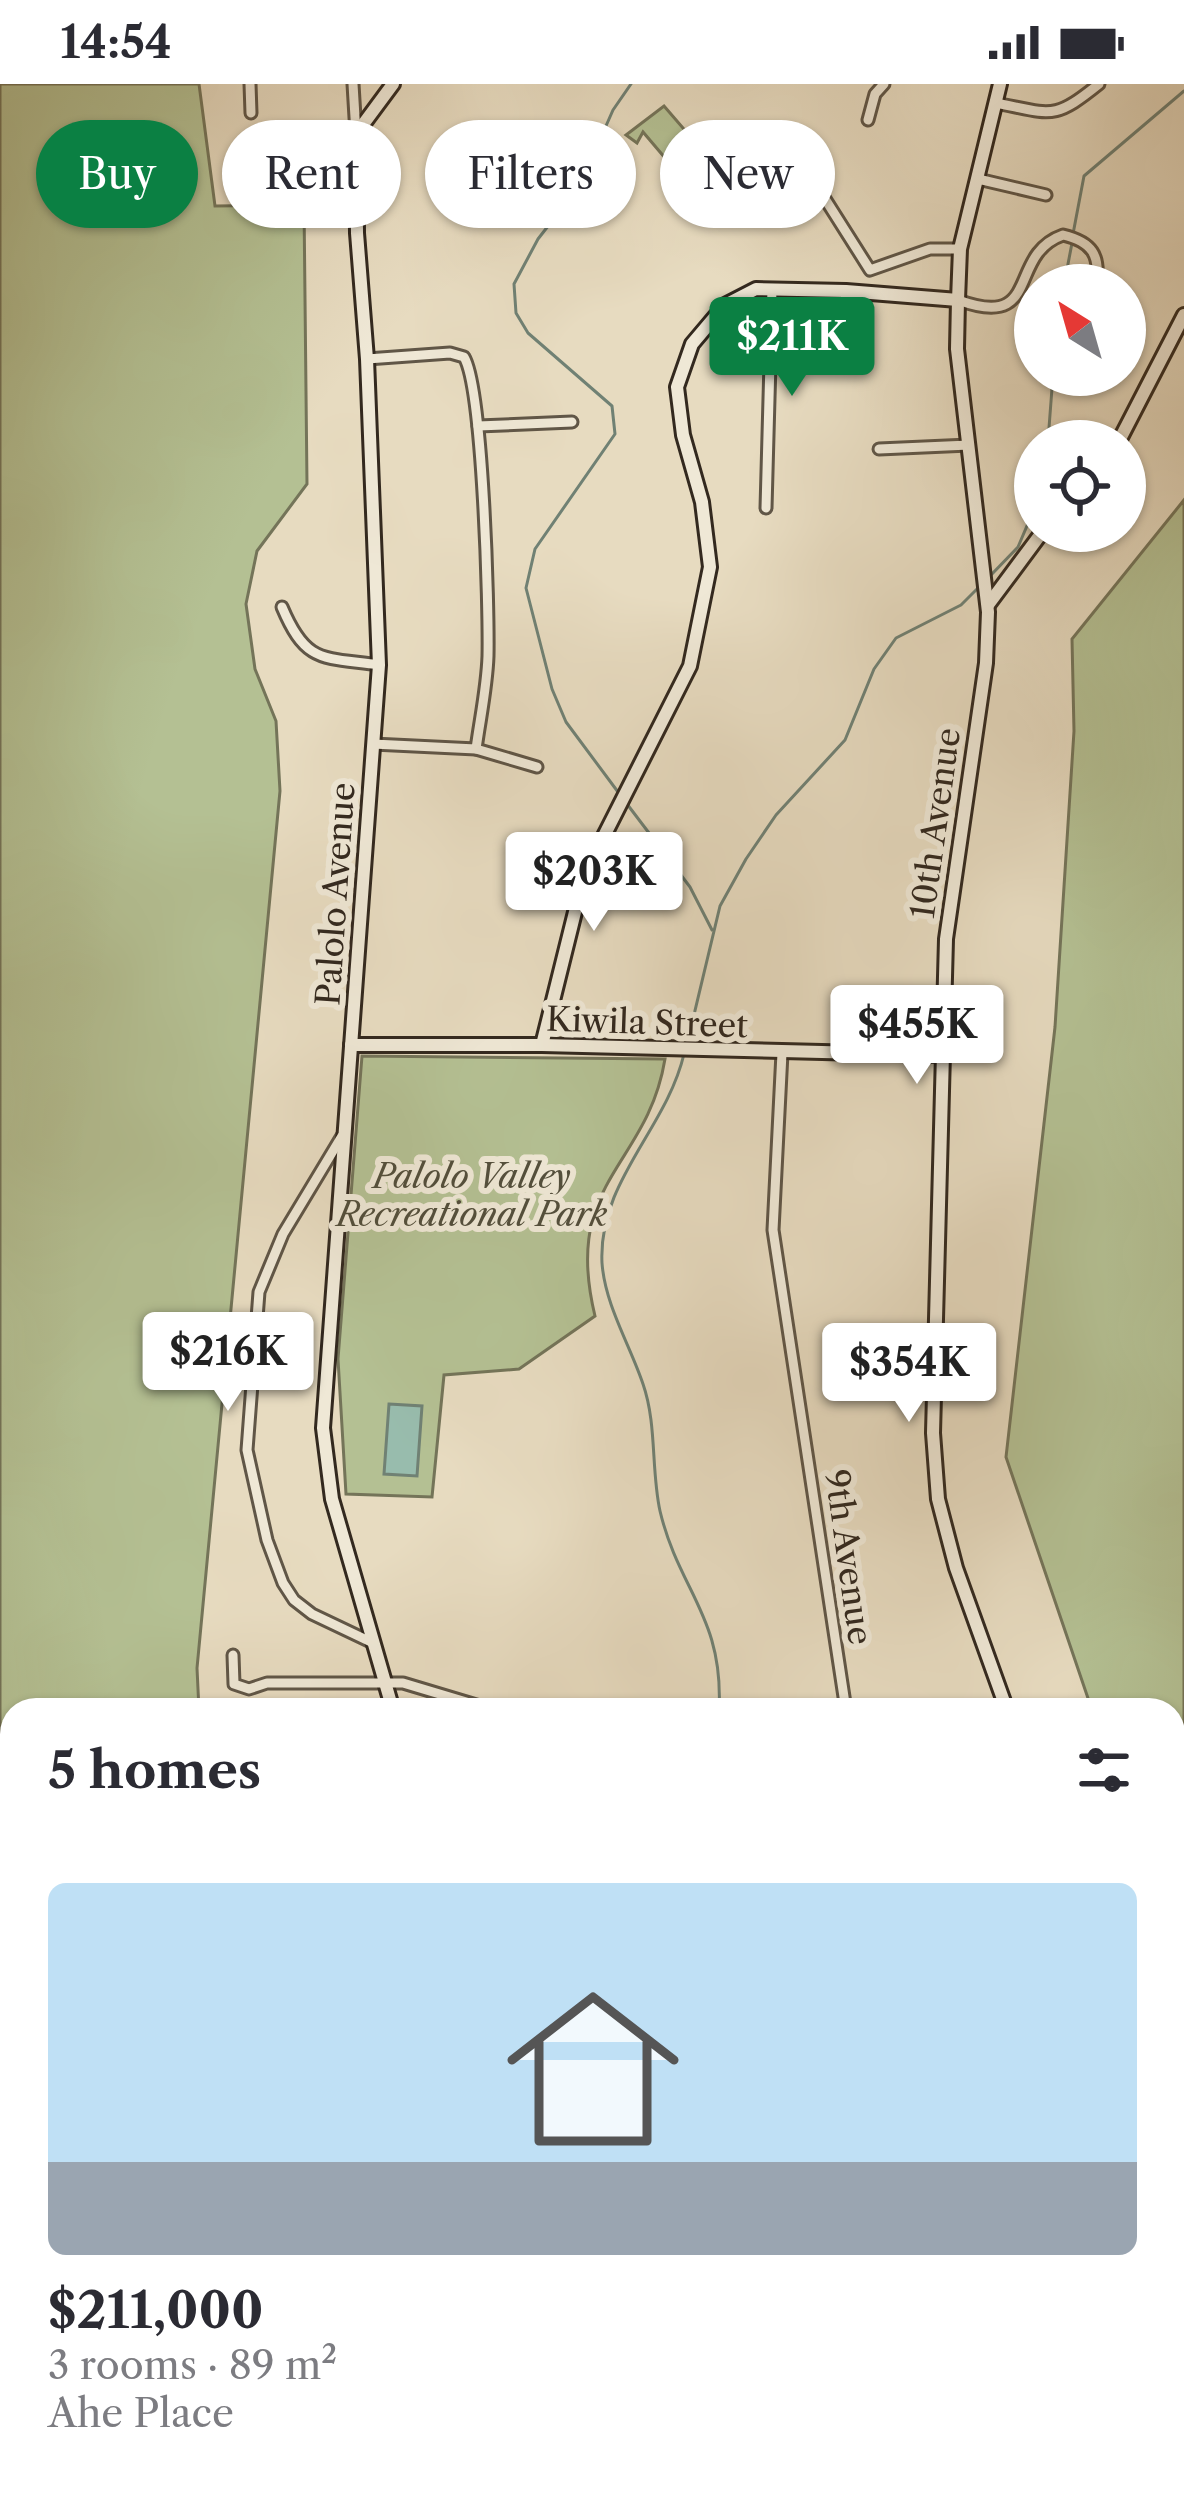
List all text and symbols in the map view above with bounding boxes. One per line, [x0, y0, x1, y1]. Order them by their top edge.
text: 14:54 [60, 14, 172, 70]
chip: Buy [36, 120, 198, 228]
chip: Rent [222, 120, 401, 228]
chip: Filters [425, 120, 636, 228]
chip: New [660, 120, 835, 228]
north arrow [1014, 264, 1146, 396]
map controls [1014, 264, 1146, 552]
pin: $211K [708, 297, 876, 399]
text: $211K [736, 312, 848, 360]
button: locate [1014, 420, 1146, 552]
street label: 10th Avenue [902, 725, 969, 921]
street label: Palolo Avenue [307, 781, 364, 1007]
pin: $203K [510, 832, 678, 934]
text: $203K [533, 847, 655, 895]
pin: $455K [833, 985, 1001, 1087]
street label: Kiwila Street [545, 998, 749, 1047]
text: $455K [857, 1000, 977, 1048]
park label: Palolo Valley Recreational Park [334, 1156, 607, 1235]
pin: $216K [144, 1312, 312, 1414]
pin: $354K [825, 1323, 993, 1425]
text: $216K [170, 1327, 286, 1375]
text: $354K [849, 1338, 969, 1386]
street label: 9th Avenue [816, 1467, 881, 1647]
icon: filters [1071, 1737, 1137, 1803]
text: 5 homes [48, 1739, 261, 1801]
icon: home [485, 1961, 701, 2177]
text: $211,000 [48, 2279, 263, 2341]
text: 3 rooms · 89 m² [48, 2341, 337, 2389]
text: Ahe Place [48, 2389, 234, 2437]

